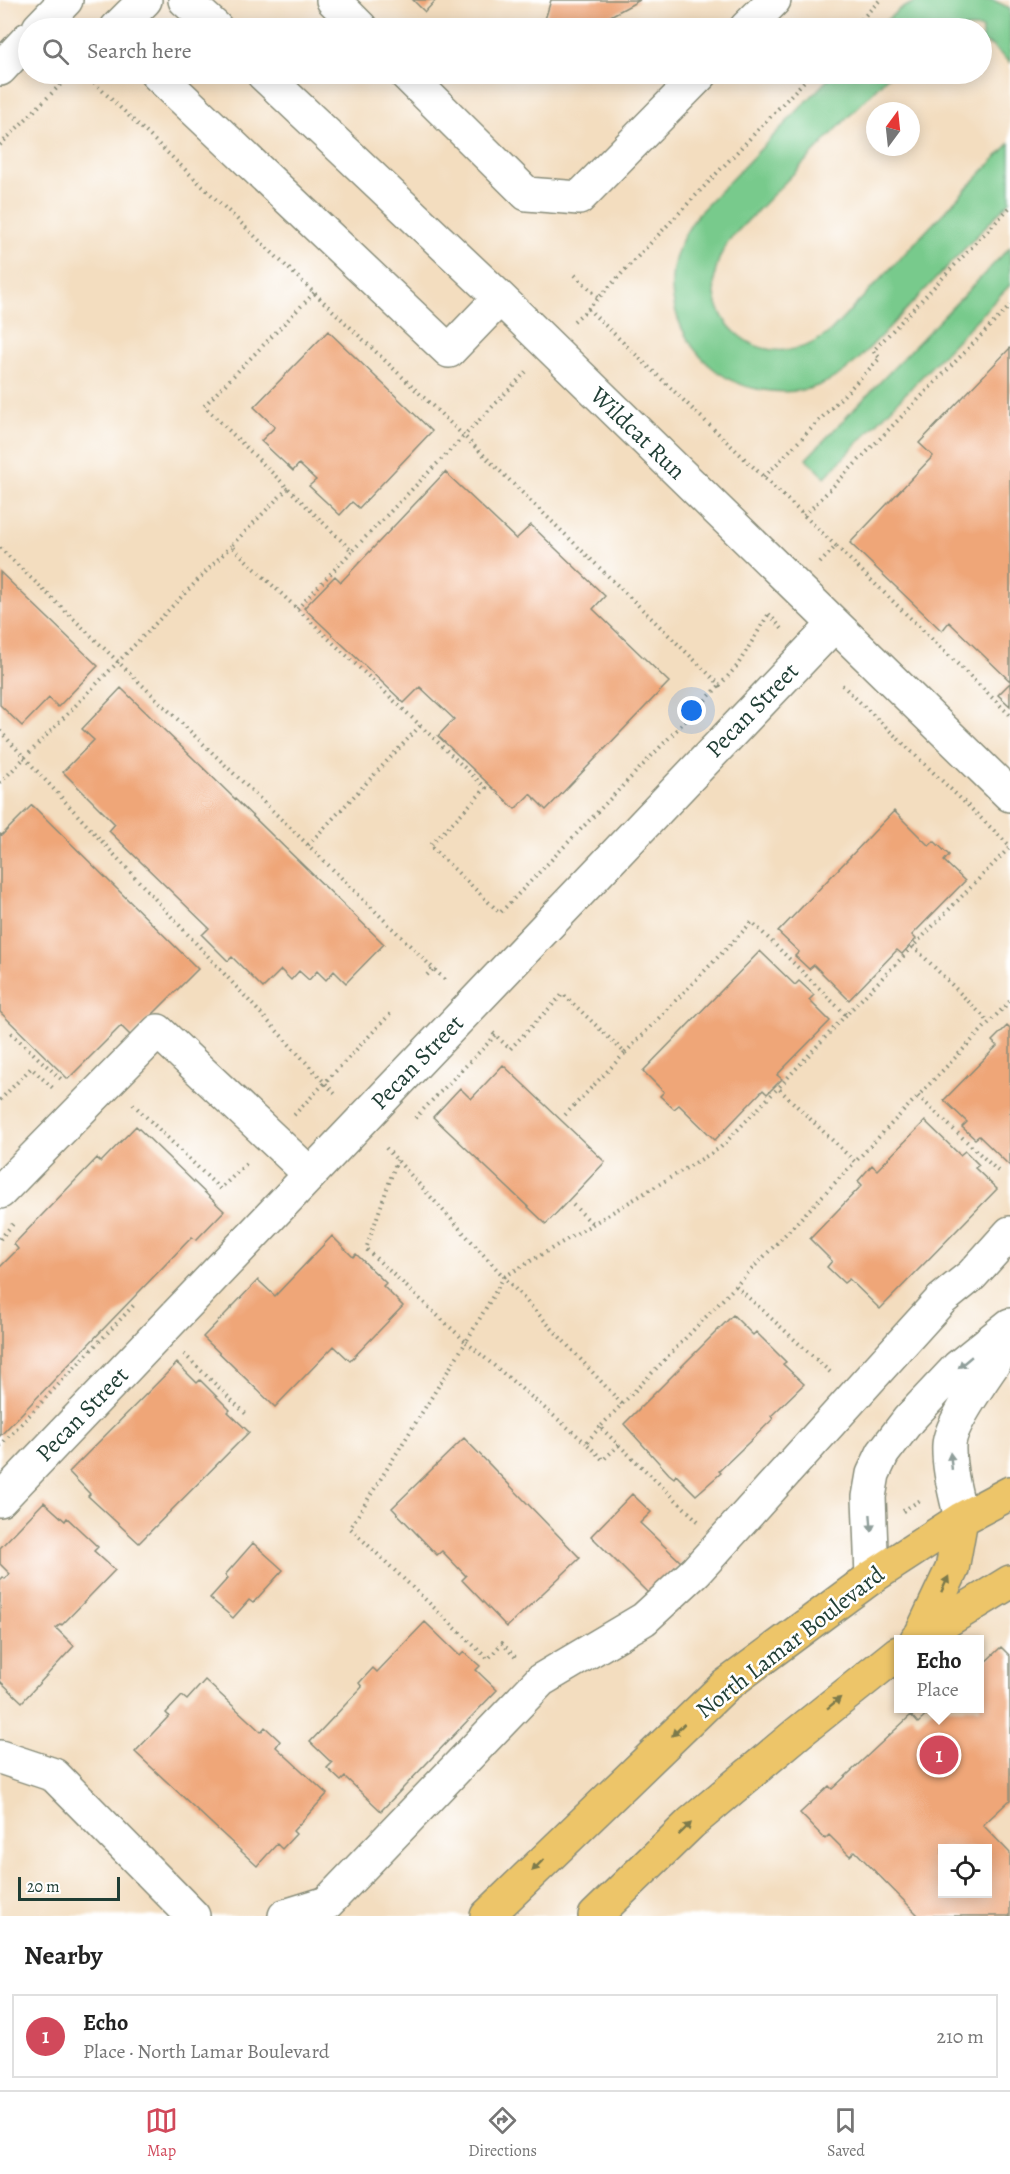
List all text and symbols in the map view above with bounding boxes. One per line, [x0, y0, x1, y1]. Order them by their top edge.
search box [18, 18, 992, 84]
icon: search [39, 35, 72, 68]
text: Search here [87, 36, 192, 66]
north arrow [866, 102, 920, 156]
street label: Wildcat Run [583, 379, 693, 486]
street label: Pecan Street [698, 655, 806, 765]
your location [677, 696, 706, 725]
street label: Pecan Street [363, 1007, 471, 1117]
one-way arrow [957, 1355, 972, 1368]
street label: Pecan Street [28, 1359, 136, 1469]
one-way arrow [946, 1452, 956, 1471]
one-way arrow [866, 1513, 875, 1532]
street label: North Lamar Boulevard [689, 1558, 891, 1726]
one-way arrow [940, 1576, 949, 1593]
popup [894, 1635, 984, 1713]
text: Echo [916, 1646, 962, 1676]
text: Place [916, 1676, 959, 1703]
one-way arrow [826, 1697, 842, 1710]
one-way arrow [671, 1723, 686, 1737]
pin: 1 [920, 1732, 958, 1778]
one-way arrow [677, 1823, 692, 1836]
map controls [938, 1844, 992, 1898]
button: locate [938, 1844, 992, 1898]
one-way arrow [530, 1858, 545, 1872]
scale bar [18, 1874, 120, 1902]
text: 20 m [27, 1876, 60, 1898]
text: Nearby [24, 1938, 103, 1973]
text: Echo [83, 2008, 128, 2038]
text: 1 [42, 2023, 49, 2050]
text: 210 m [936, 2023, 984, 2050]
text: Place · North Lamar Boulevard [83, 2038, 330, 2065]
tab: Map [145, 2104, 178, 2162]
tab: Directions [468, 2104, 537, 2162]
tab: Saved [827, 2104, 865, 2162]

